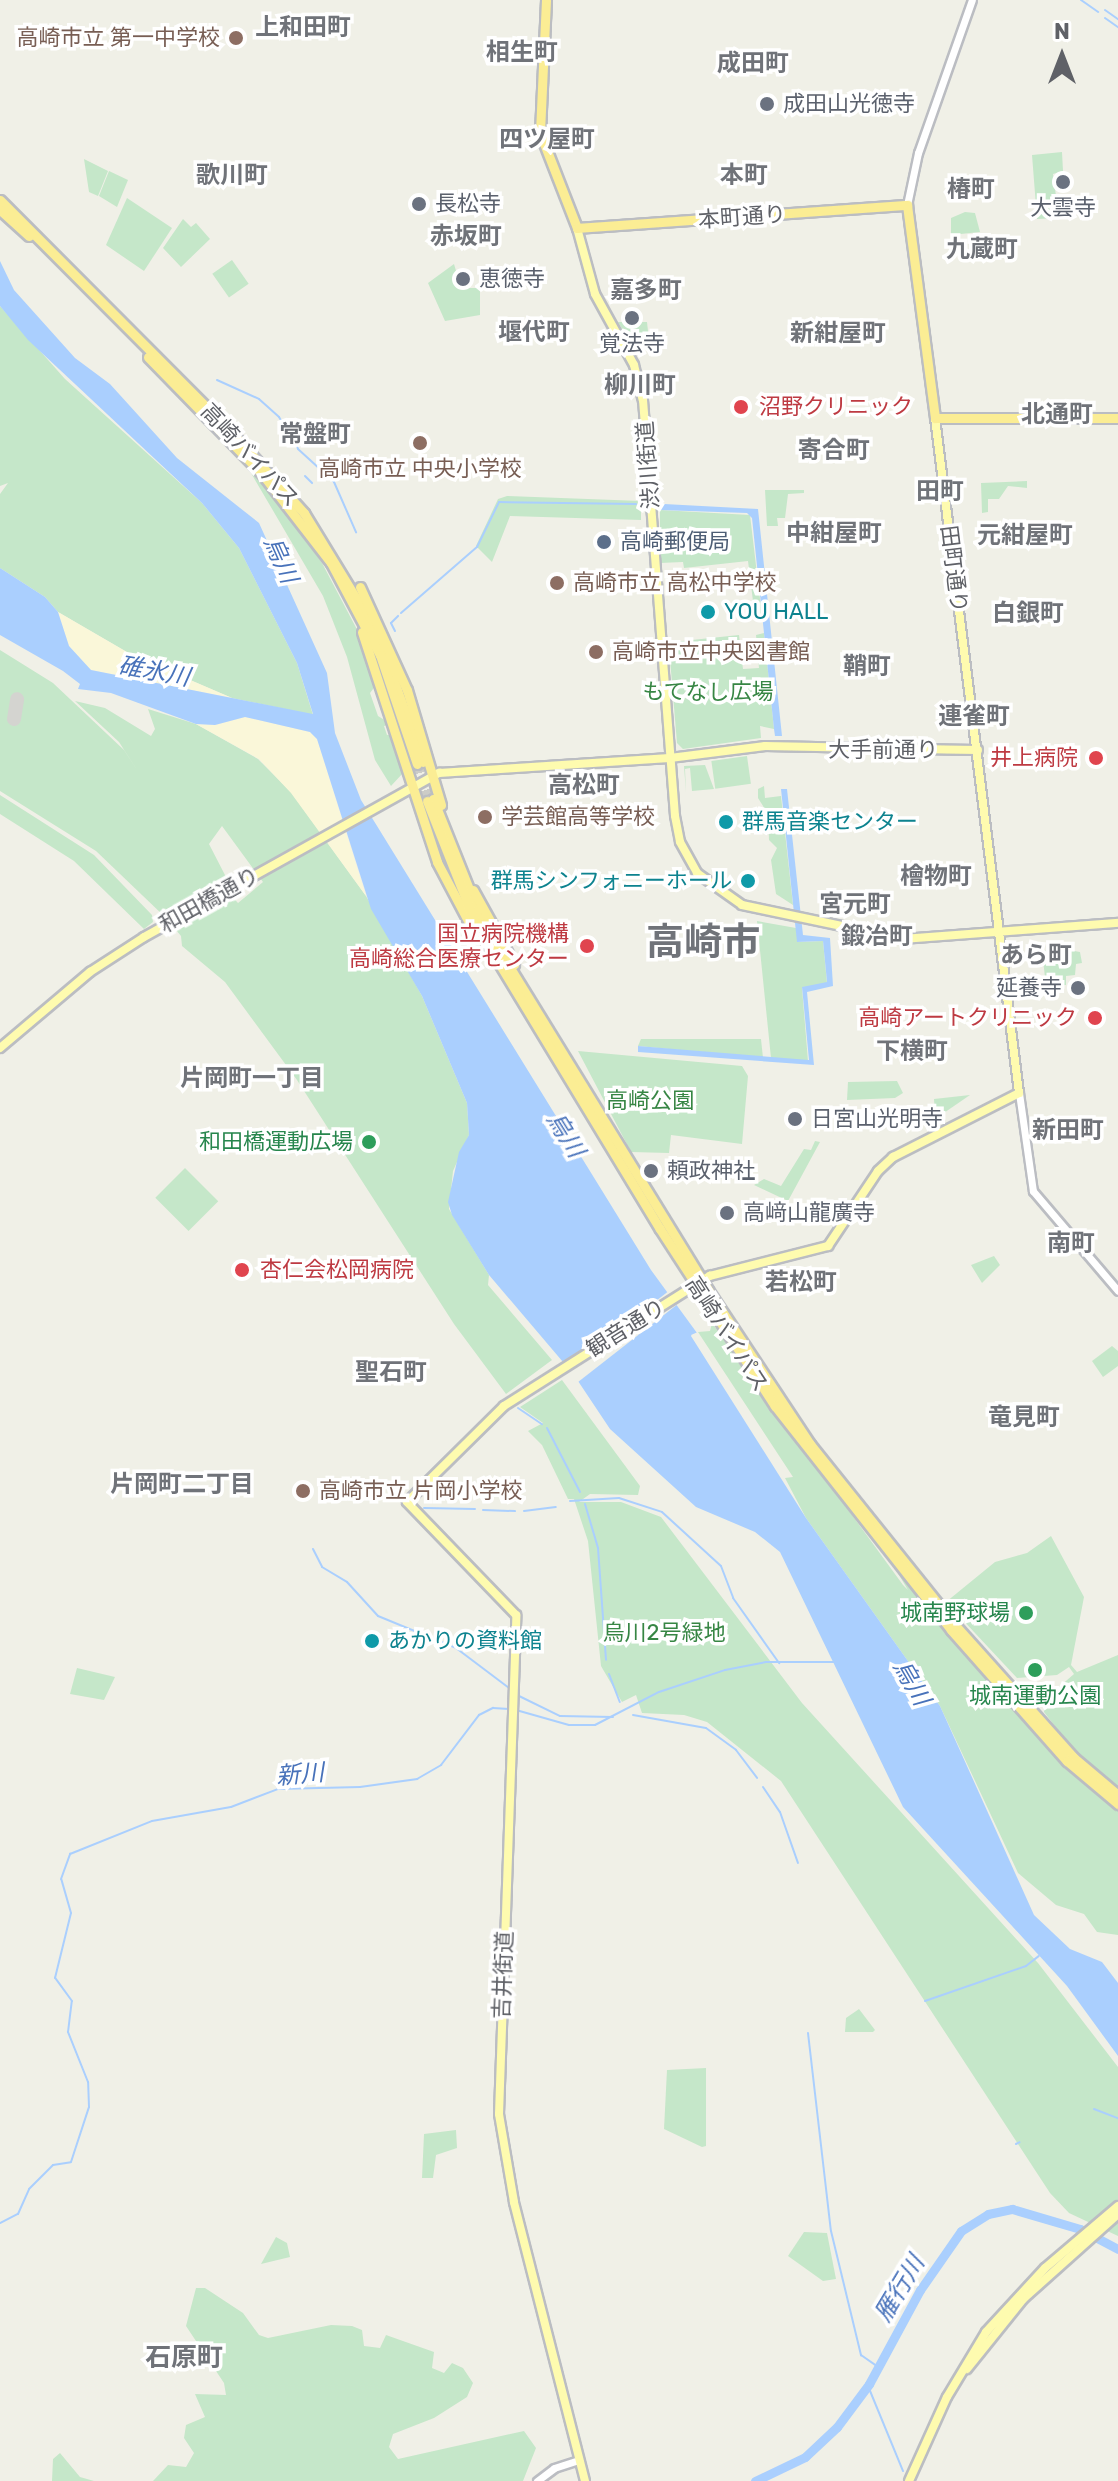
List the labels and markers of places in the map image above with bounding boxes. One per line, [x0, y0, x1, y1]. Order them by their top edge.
place label: 高崎市立 第一中学校 [17, 25, 220, 51]
marker: 高崎市立 第一中学校 [227, 29, 245, 47]
place label: 成田山光徳寺 [783, 91, 915, 117]
marker: 成田山光徳寺 [758, 95, 776, 113]
marker: 大雲寺 [1054, 173, 1072, 191]
place label: 長松寺 [435, 191, 501, 217]
marker: 長松寺 [410, 195, 428, 213]
place label: 大雲寺 [1030, 195, 1096, 221]
place label: 恵徳寺 [479, 266, 545, 292]
marker: 恵徳寺 [454, 270, 472, 288]
marker: 覚法寺 [623, 309, 641, 327]
place label: 覚法寺 [599, 331, 665, 357]
place label: 沼野クリニック [759, 394, 913, 420]
marker: 沼野クリニック [730, 396, 752, 418]
marker: 高崎市立 中央小学校 [411, 434, 429, 452]
place label: 高崎市立 中央小学校 [318, 456, 522, 482]
place label: 高崎郵便局 [620, 529, 730, 555]
marker: 高崎郵便局 [595, 533, 613, 551]
place label: 高崎市立 高松中学校 [573, 570, 776, 596]
marker: 高崎市立 高松中学校 [548, 574, 566, 592]
place label: YOU HALL [724, 599, 829, 625]
marker: YOU HALL [699, 603, 717, 621]
place label: 高崎市立中央図書館 [612, 639, 810, 665]
marker: 高崎市立中央図書館 [587, 643, 605, 661]
place label: 井上病院 [990, 745, 1078, 771]
marker: 井上病院 [1085, 747, 1107, 769]
place label: 学芸館高等学校 [501, 804, 655, 830]
marker: 学芸館高等学校 [476, 808, 494, 826]
place label: 群馬音楽センター [742, 809, 918, 835]
marker: 群馬音楽センター [717, 813, 735, 831]
place label: 群馬シンフォニーホール [490, 868, 732, 894]
marker: 群馬シンフォニーホール [739, 872, 757, 890]
place label: 国立病院機構 高崎総合医療センター [349, 920, 569, 972]
marker: 国立病院機構 高崎総合医療センター [576, 935, 598, 957]
place label: 延養寺 [996, 975, 1062, 1001]
marker: 延養寺 [1069, 979, 1087, 997]
place label: 高崎アートクリニック [858, 1005, 1077, 1031]
marker: 高崎アートクリニック [1084, 1007, 1106, 1029]
place label: 日宮山光明寺 [811, 1106, 943, 1132]
marker: 日宮山光明寺 [786, 1110, 804, 1128]
place label: 和田橋運動広場 [199, 1129, 353, 1155]
marker: 和田橋運動広場 [360, 1133, 378, 1151]
place label: 頼政神社 [667, 1158, 755, 1184]
marker: 頼政神社 [642, 1162, 660, 1180]
place label: 高﨑山龍廣寺 [743, 1200, 875, 1226]
marker: 高﨑山龍廣寺 [718, 1204, 736, 1222]
place label: 杏仁会松岡病院 [260, 1257, 414, 1283]
marker: 杏仁会松岡病院 [231, 1259, 253, 1281]
place label: 高崎市立 片岡小学校 [319, 1478, 522, 1504]
marker: 高崎市立 片岡小学校 [294, 1482, 312, 1500]
place label: 城南野球場 [900, 1600, 1010, 1626]
marker: 城南野球場 [1017, 1604, 1035, 1622]
place label: あかりの資料館 [388, 1628, 542, 1654]
marker: あかりの資料館 [363, 1632, 381, 1650]
marker: 城南運動公園 [1026, 1661, 1044, 1679]
place label: 城南運動公園 [969, 1683, 1101, 1709]

